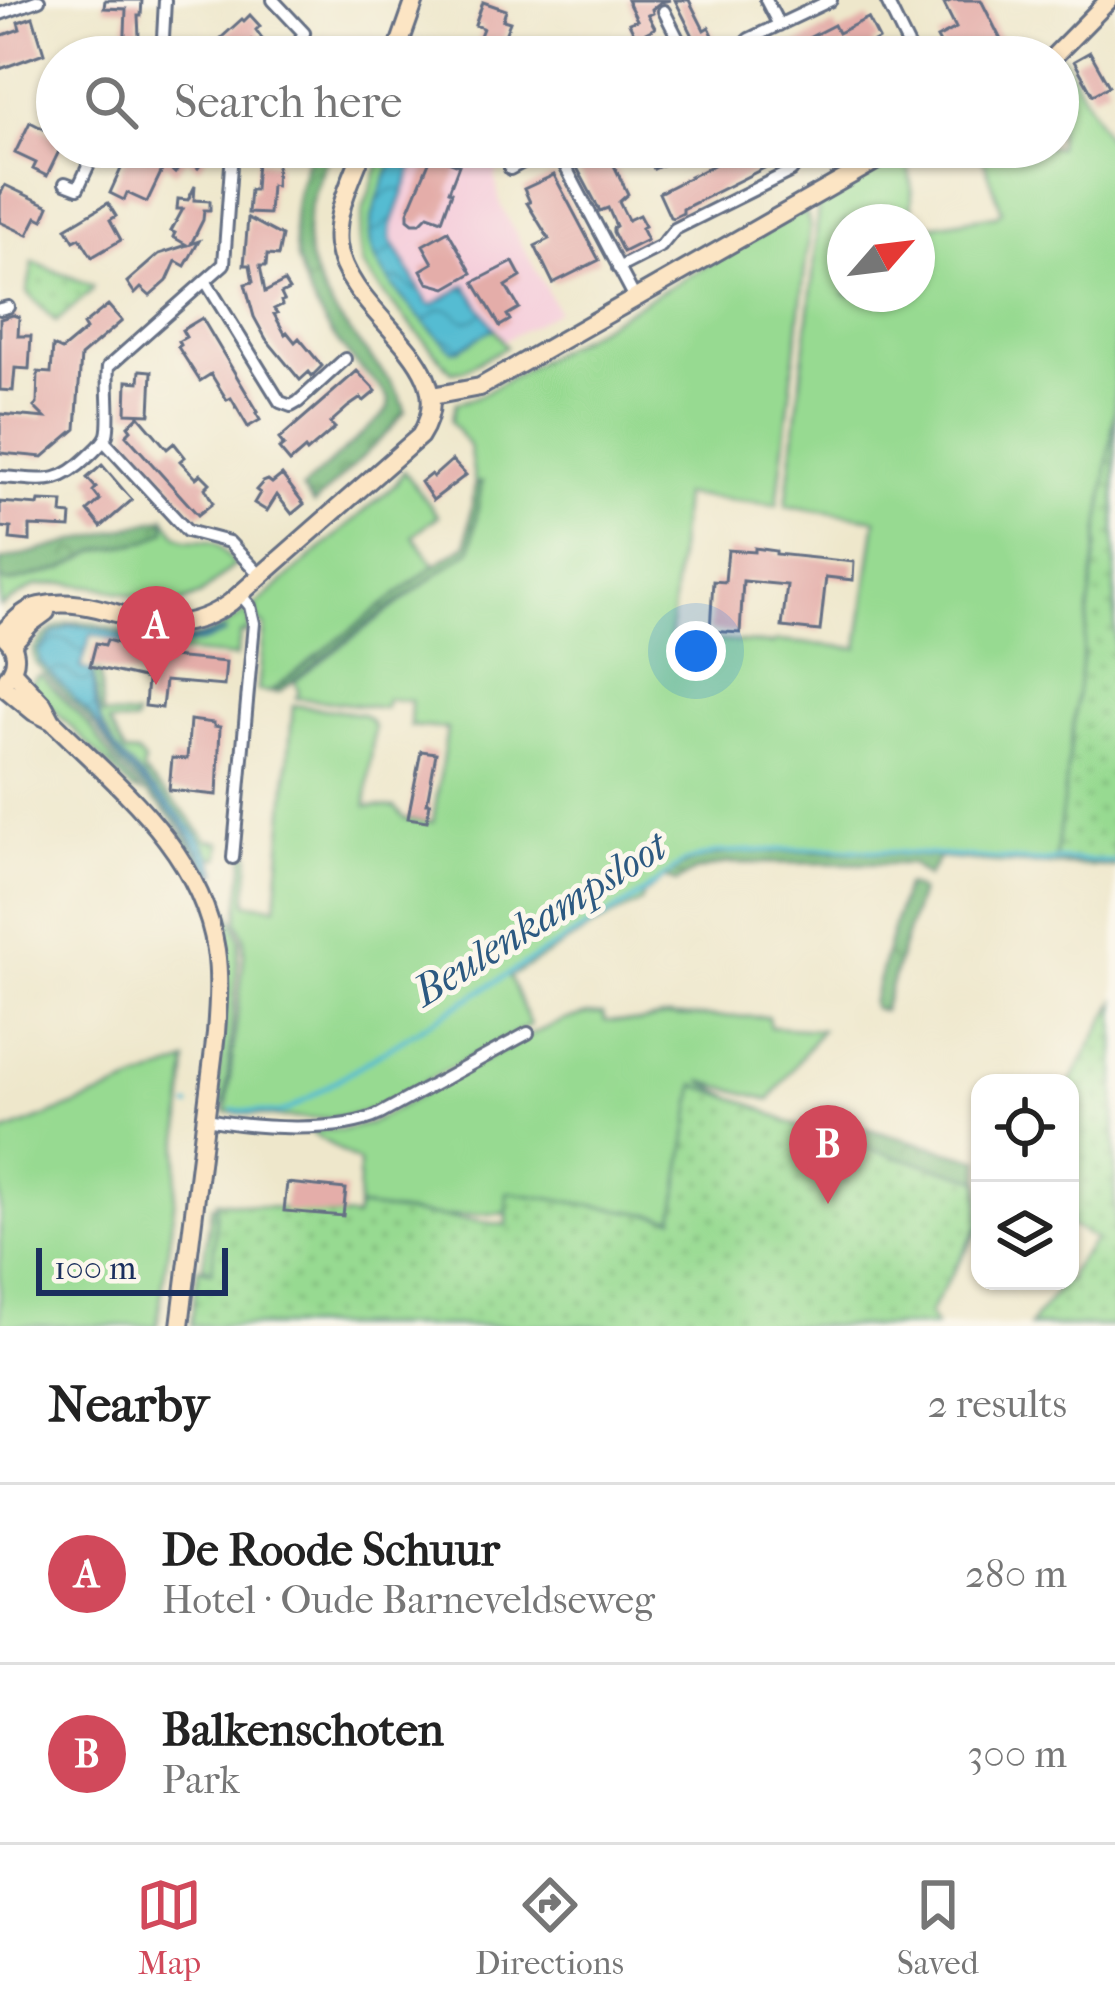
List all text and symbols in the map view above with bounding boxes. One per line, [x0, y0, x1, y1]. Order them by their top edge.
search box [36, 36, 1079, 168]
icon: search [78, 69, 144, 135]
text: Search here [174, 76, 402, 129]
north arrow [827, 204, 935, 312]
pin: A [117, 586, 195, 685]
your location [666, 621, 726, 681]
water label: Beulenkampsloot [403, 820, 678, 1018]
map controls [971, 1074, 1079, 1290]
button: locate [971, 1074, 1079, 1182]
pin: B [789, 1105, 867, 1204]
button: layers [971, 1182, 1079, 1290]
scale bar [36, 1242, 228, 1295]
text: 100 m [54, 1249, 137, 1288]
text: Nearby [48, 1374, 209, 1434]
text: 2 results [928, 1381, 1067, 1427]
text: De Roode Schuur [162, 1524, 500, 1577]
text: A [74, 1551, 100, 1597]
text: 280 m [965, 1551, 1067, 1597]
text: Hotel · Oude Barneveldseweg [162, 1577, 655, 1623]
text: Balkenschoten [162, 1704, 444, 1757]
text: B [74, 1731, 100, 1777]
text: 300 m [967, 1731, 1067, 1777]
text: Park [162, 1757, 240, 1803]
tab: Map [136, 1872, 202, 1983]
tab: Directions [475, 1872, 624, 1983]
tab: Saved [897, 1872, 979, 1983]

